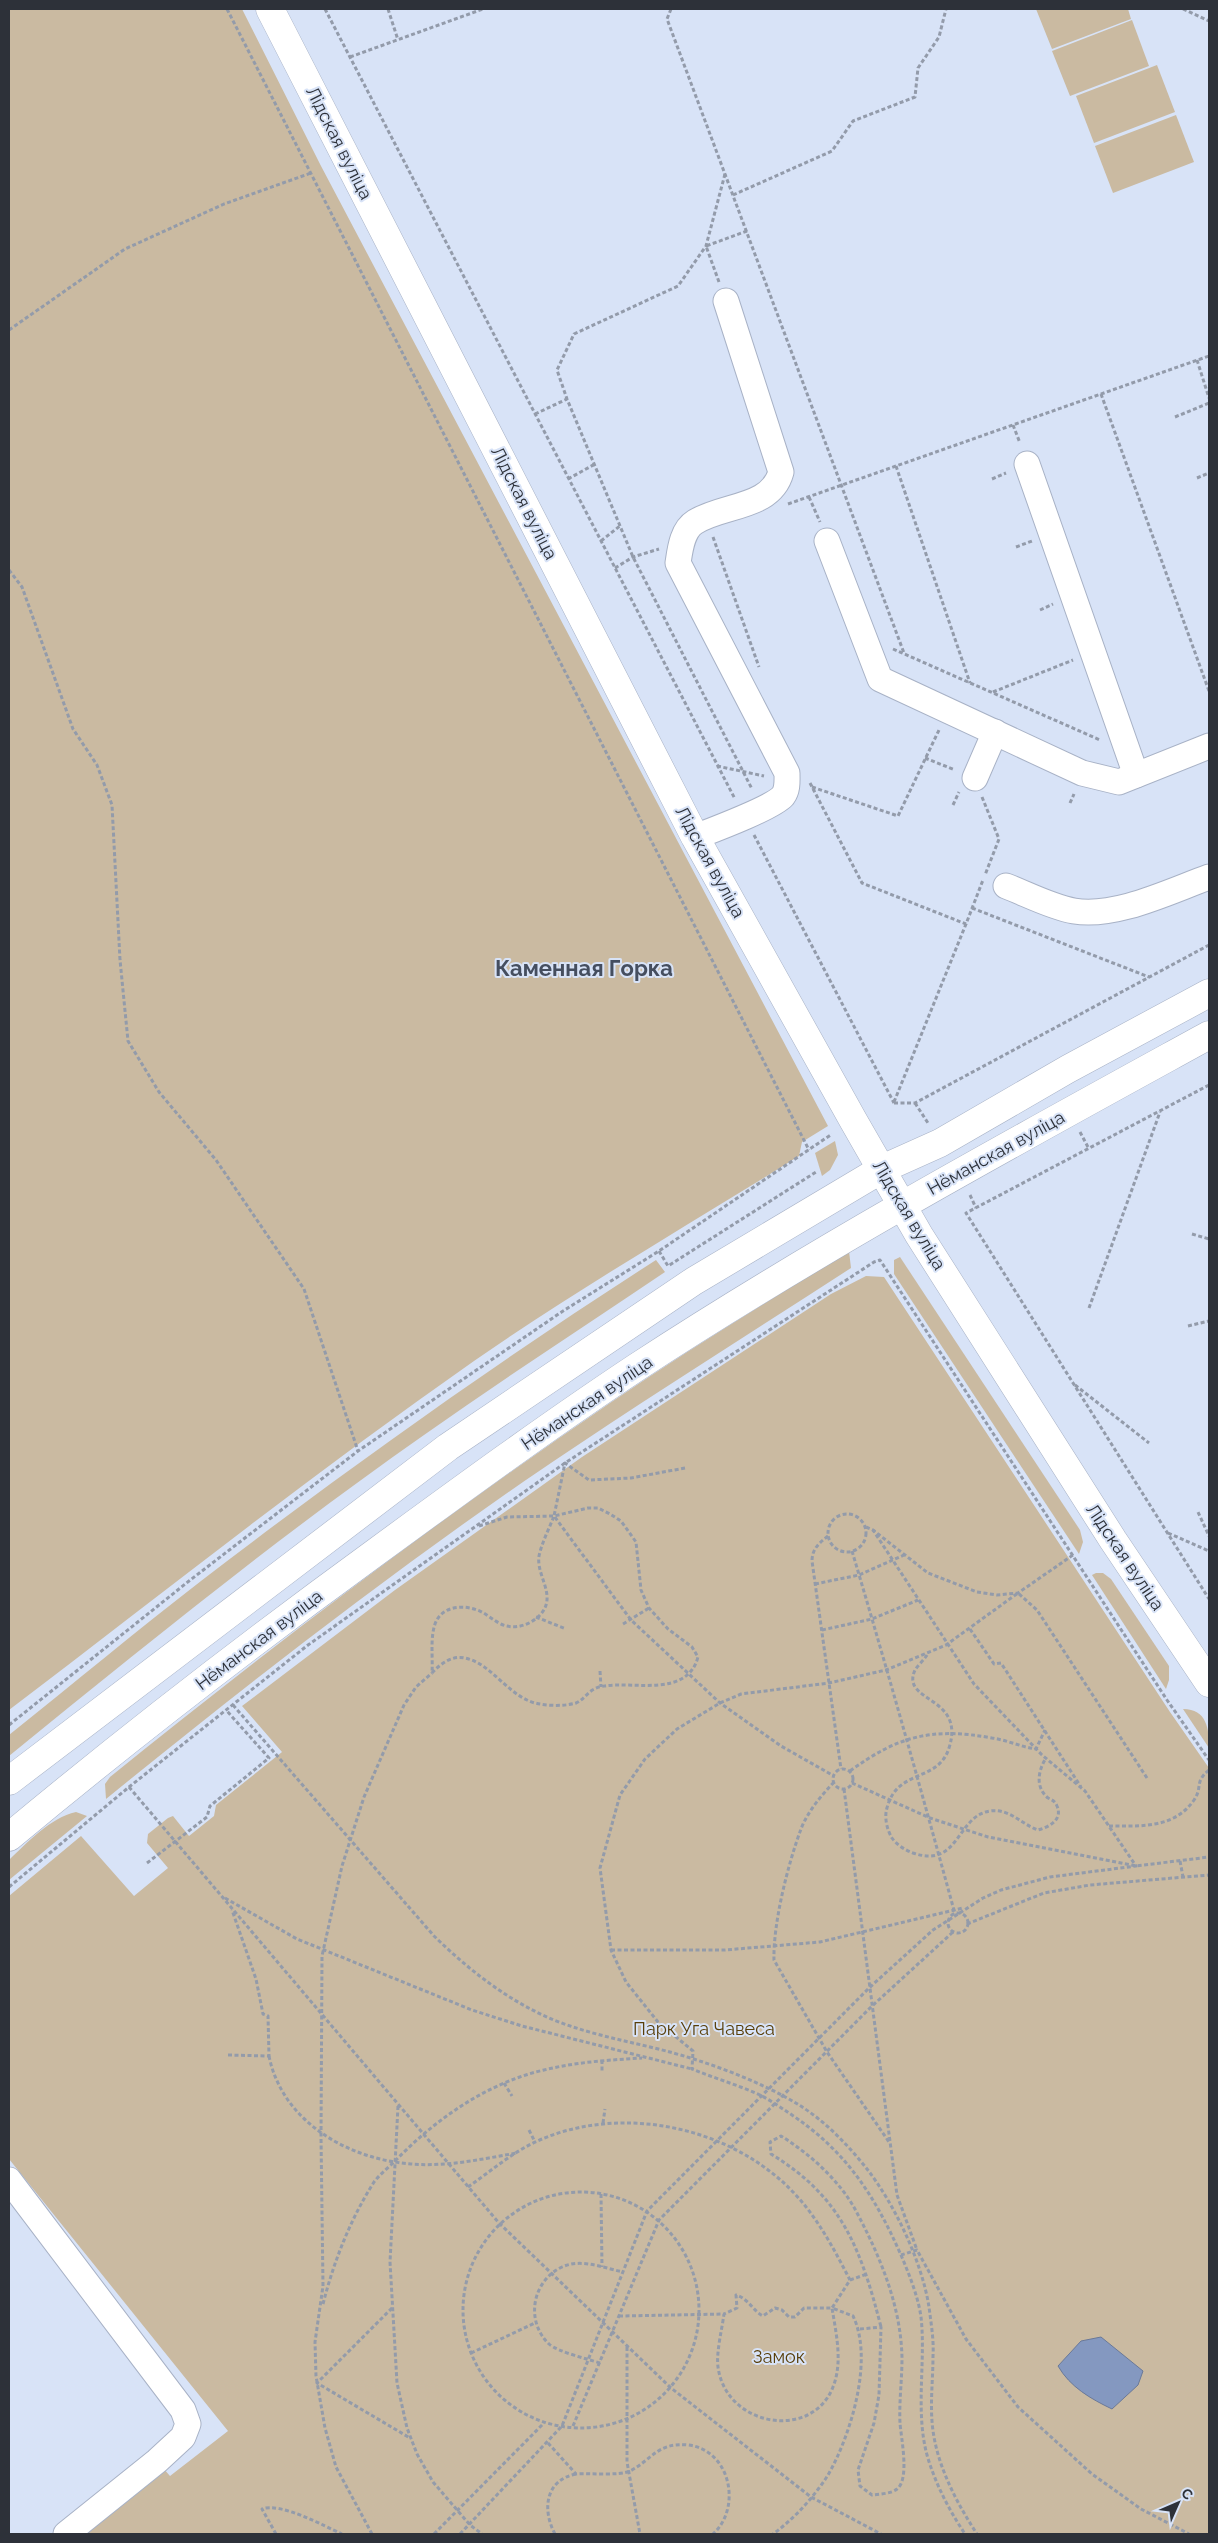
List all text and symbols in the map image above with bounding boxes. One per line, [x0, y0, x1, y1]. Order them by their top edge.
street label: Лідская вуліца [302, 83, 377, 203]
street label: Лідская вуліца [487, 443, 562, 563]
street label: Лідская вуліца [671, 802, 750, 921]
district label: Каменная Горка [495, 955, 673, 981]
street label: Нёманская вуліца [924, 1106, 1068, 1199]
street label: Лідская вуліца [868, 1156, 950, 1273]
street label: Нёманская вуліца [517, 1351, 656, 1454]
street label: Лідская вуліца [1082, 1499, 1169, 1614]
street label: Нёманская вуліца [191, 1585, 326, 1694]
park label: Парк Уга Чавеса [633, 2018, 775, 2039]
park label: Замок [753, 2346, 805, 2367]
north arrow [1153, 2478, 1203, 2528]
text: С [1178, 2485, 1197, 2503]

